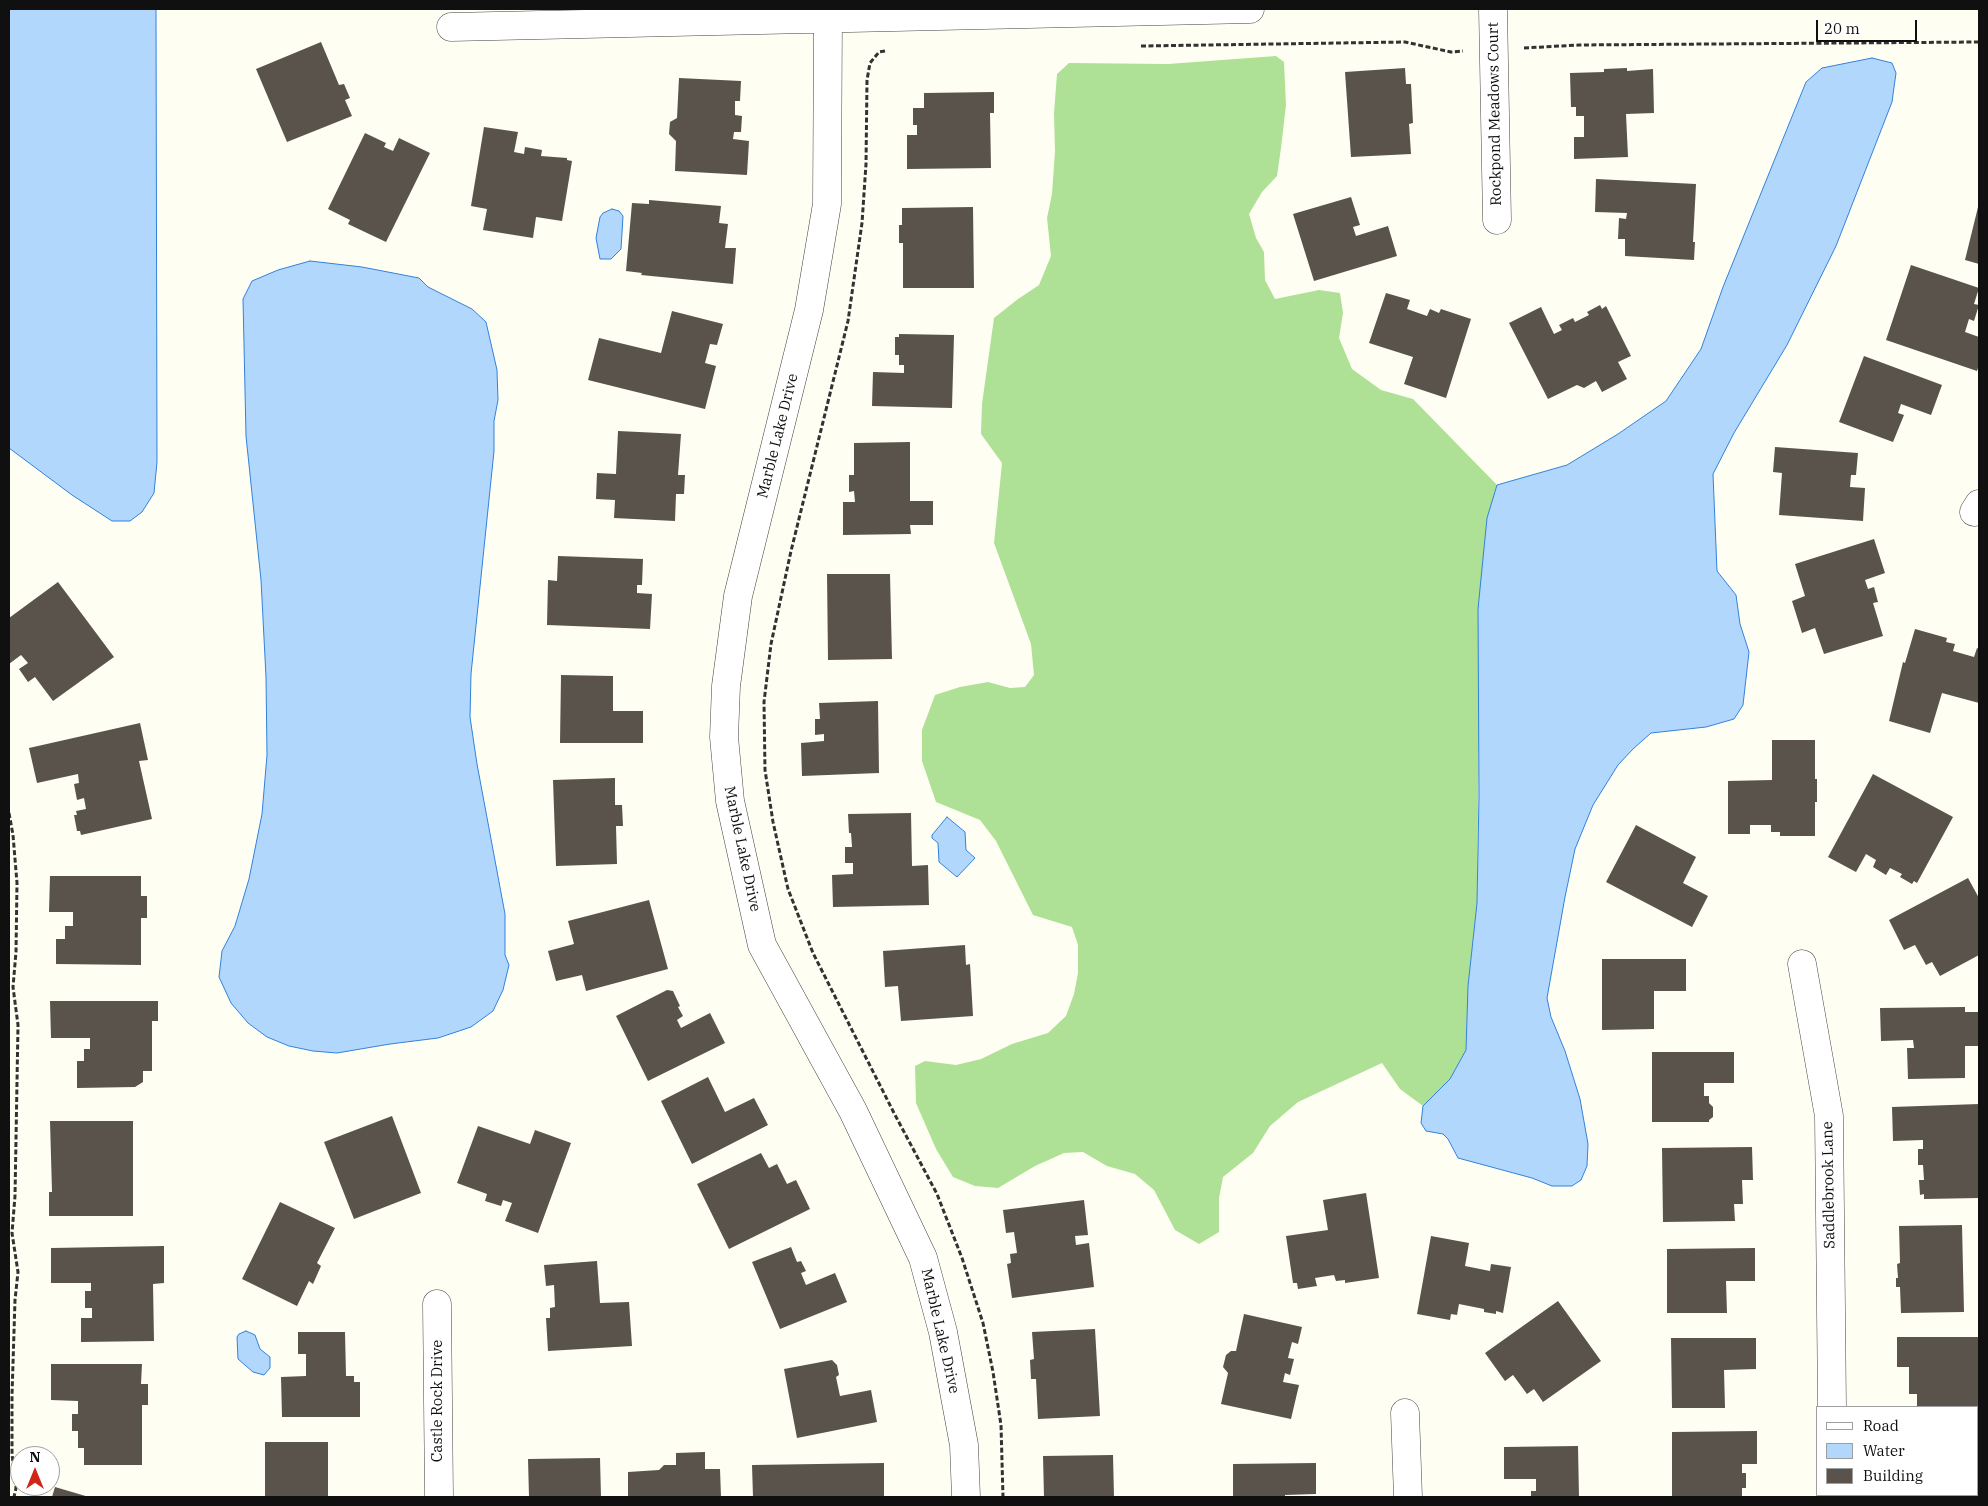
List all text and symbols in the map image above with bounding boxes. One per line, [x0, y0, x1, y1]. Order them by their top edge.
scale bar [1818, 10, 1919, 42]
text: 20 m [1824, 19, 1860, 38]
street label: Rockpond Meadows Court [1484, 22, 1506, 206]
street label: Marble Lake Drive [754, 372, 802, 500]
street label: Marble Lake Drive [720, 785, 764, 913]
street label: Saddlebrook Lane [1819, 1121, 1839, 1249]
street label: Marble Lake Drive [917, 1267, 963, 1395]
street label: Castle Rock Drive [429, 1340, 447, 1462]
legend [1816, 1406, 1978, 1496]
text: Road [1863, 1416, 1899, 1435]
text: Water [1863, 1441, 1905, 1460]
north arrow [10, 1446, 60, 1496]
text: N [29, 1448, 41, 1466]
text: Building [1863, 1466, 1923, 1485]

